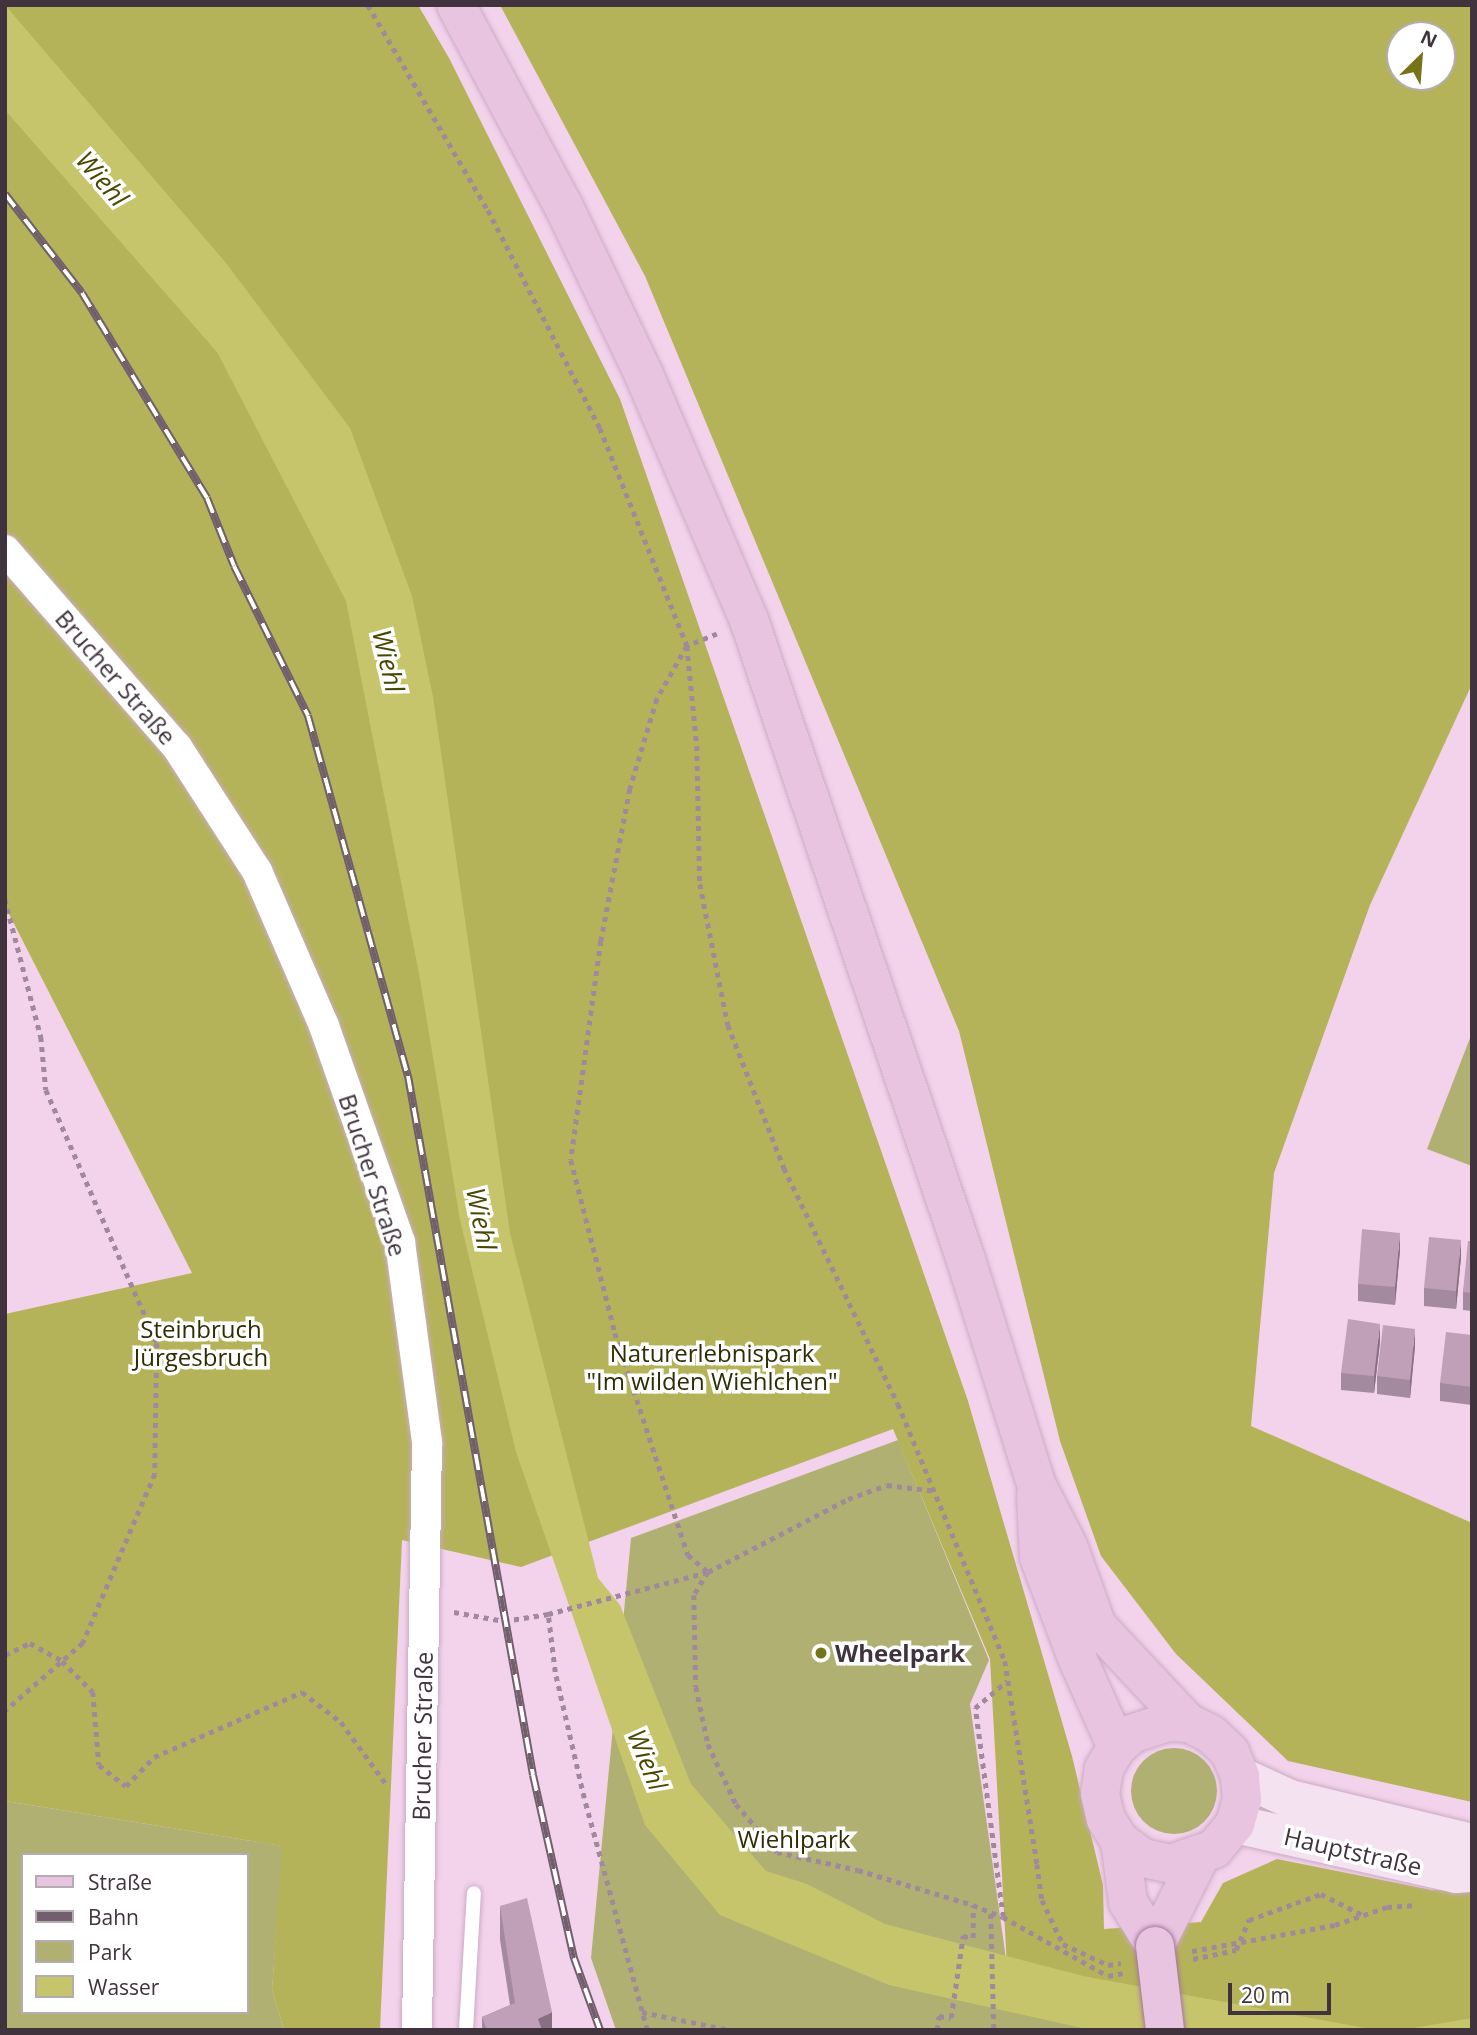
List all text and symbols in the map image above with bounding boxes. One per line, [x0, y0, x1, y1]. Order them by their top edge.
north arrow [1386, 21, 1456, 91]
text: N [1417, 24, 1442, 54]
water label: Wiehl [69, 145, 135, 213]
street label: Brucher Straße [50, 604, 182, 750]
water label: Wiehl [366, 627, 410, 695]
street label: Brucher Straße [333, 1090, 413, 1260]
water label: Wiehl [460, 1185, 502, 1253]
park label: Steinbruch Jürgesbruch [134, 1315, 268, 1371]
park label: Naturerlebnispark "Im wilden Wiehlchen" [587, 1339, 837, 1395]
place label: Wheelpark [835, 1639, 965, 1667]
marker: Wheelpark [813, 1645, 829, 1661]
street label: Brucher Straße [406, 1651, 438, 1821]
water label: Wiehl [621, 1725, 673, 1795]
street label: Hauptstraße [1281, 1821, 1425, 1881]
park label: Wiehlpark [738, 1825, 850, 1853]
legend [21, 1853, 248, 2014]
text: Straße [88, 1868, 152, 1896]
text: Bahn [88, 1903, 139, 1931]
text: Park [88, 1938, 132, 1966]
scale bar [1232, 1968, 1335, 2012]
text: Wasser [88, 1973, 159, 2001]
text: 20 m [1241, 1981, 1290, 2009]

